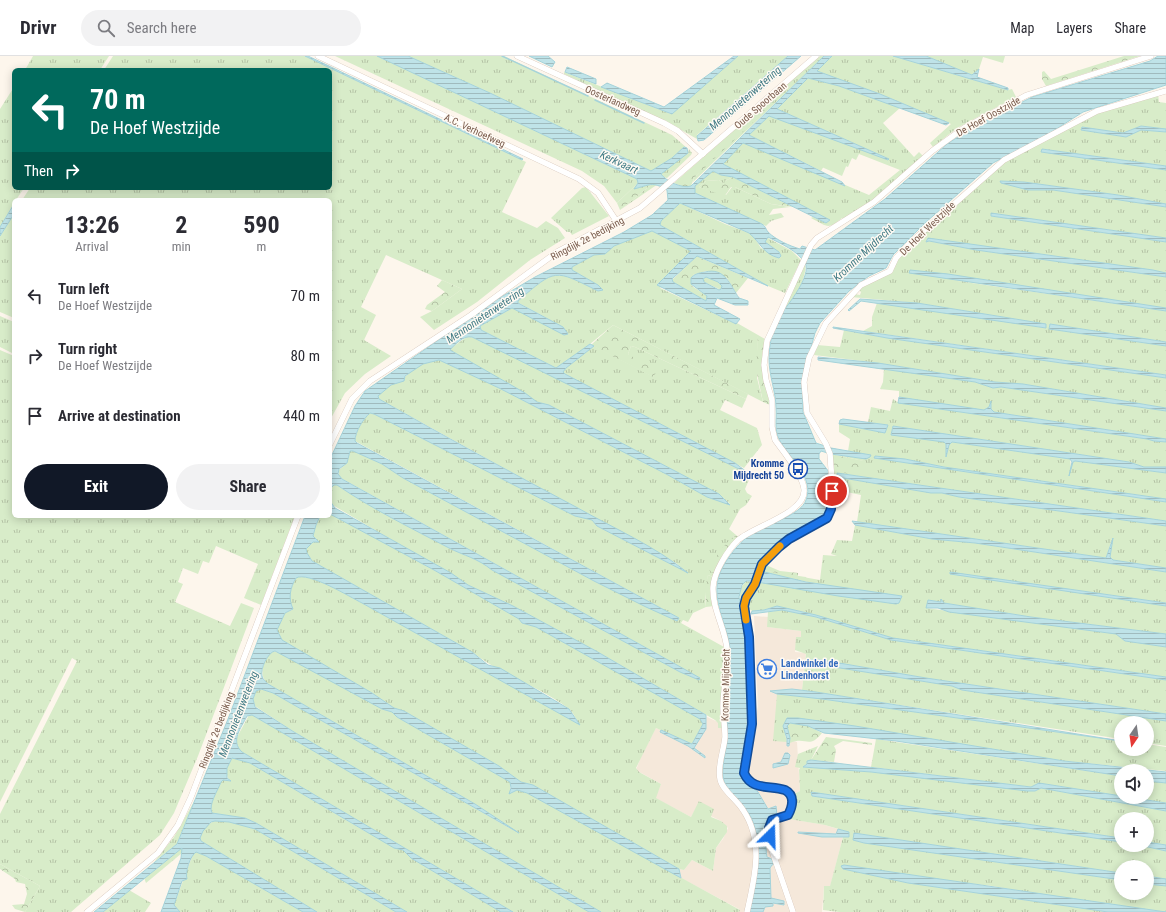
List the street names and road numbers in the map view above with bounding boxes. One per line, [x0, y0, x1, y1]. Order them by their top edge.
street label: Oude Spoorbaan [732, 80, 789, 131]
street label: Oosterlandweg [583, 83, 642, 118]
street label: De Hoef Oostzijde [954, 94, 1022, 139]
street label: A.C. Verhoefweg [443, 112, 507, 149]
street label: De Hoef Westzijde [898, 199, 957, 257]
street label: Ringdijk 2e bedijking [549, 214, 626, 262]
street label: Kromme Mijdrecht [719, 649, 732, 721]
street label: Ringdijk 2e bedijking [197, 690, 236, 770]

